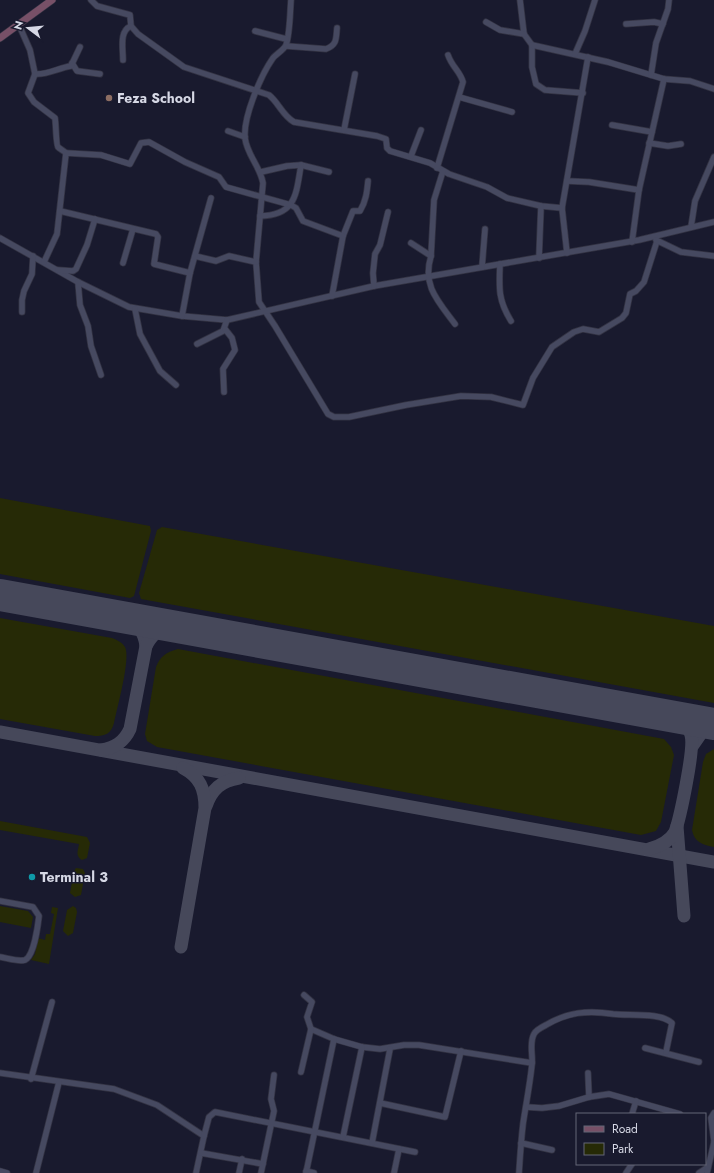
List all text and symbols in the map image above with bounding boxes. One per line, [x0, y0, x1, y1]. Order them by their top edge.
north arrow [8, 8, 48, 48]
text: N [9, 19, 27, 32]
place label: Feza School [117, 88, 195, 108]
marker: Feza School [104, 93, 114, 103]
place label: Terminal 3 [40, 867, 108, 887]
marker: Terminal 3 [27, 872, 37, 882]
legend [576, 1113, 706, 1165]
text: Road [612, 1120, 638, 1138]
text: Park [612, 1140, 634, 1158]

